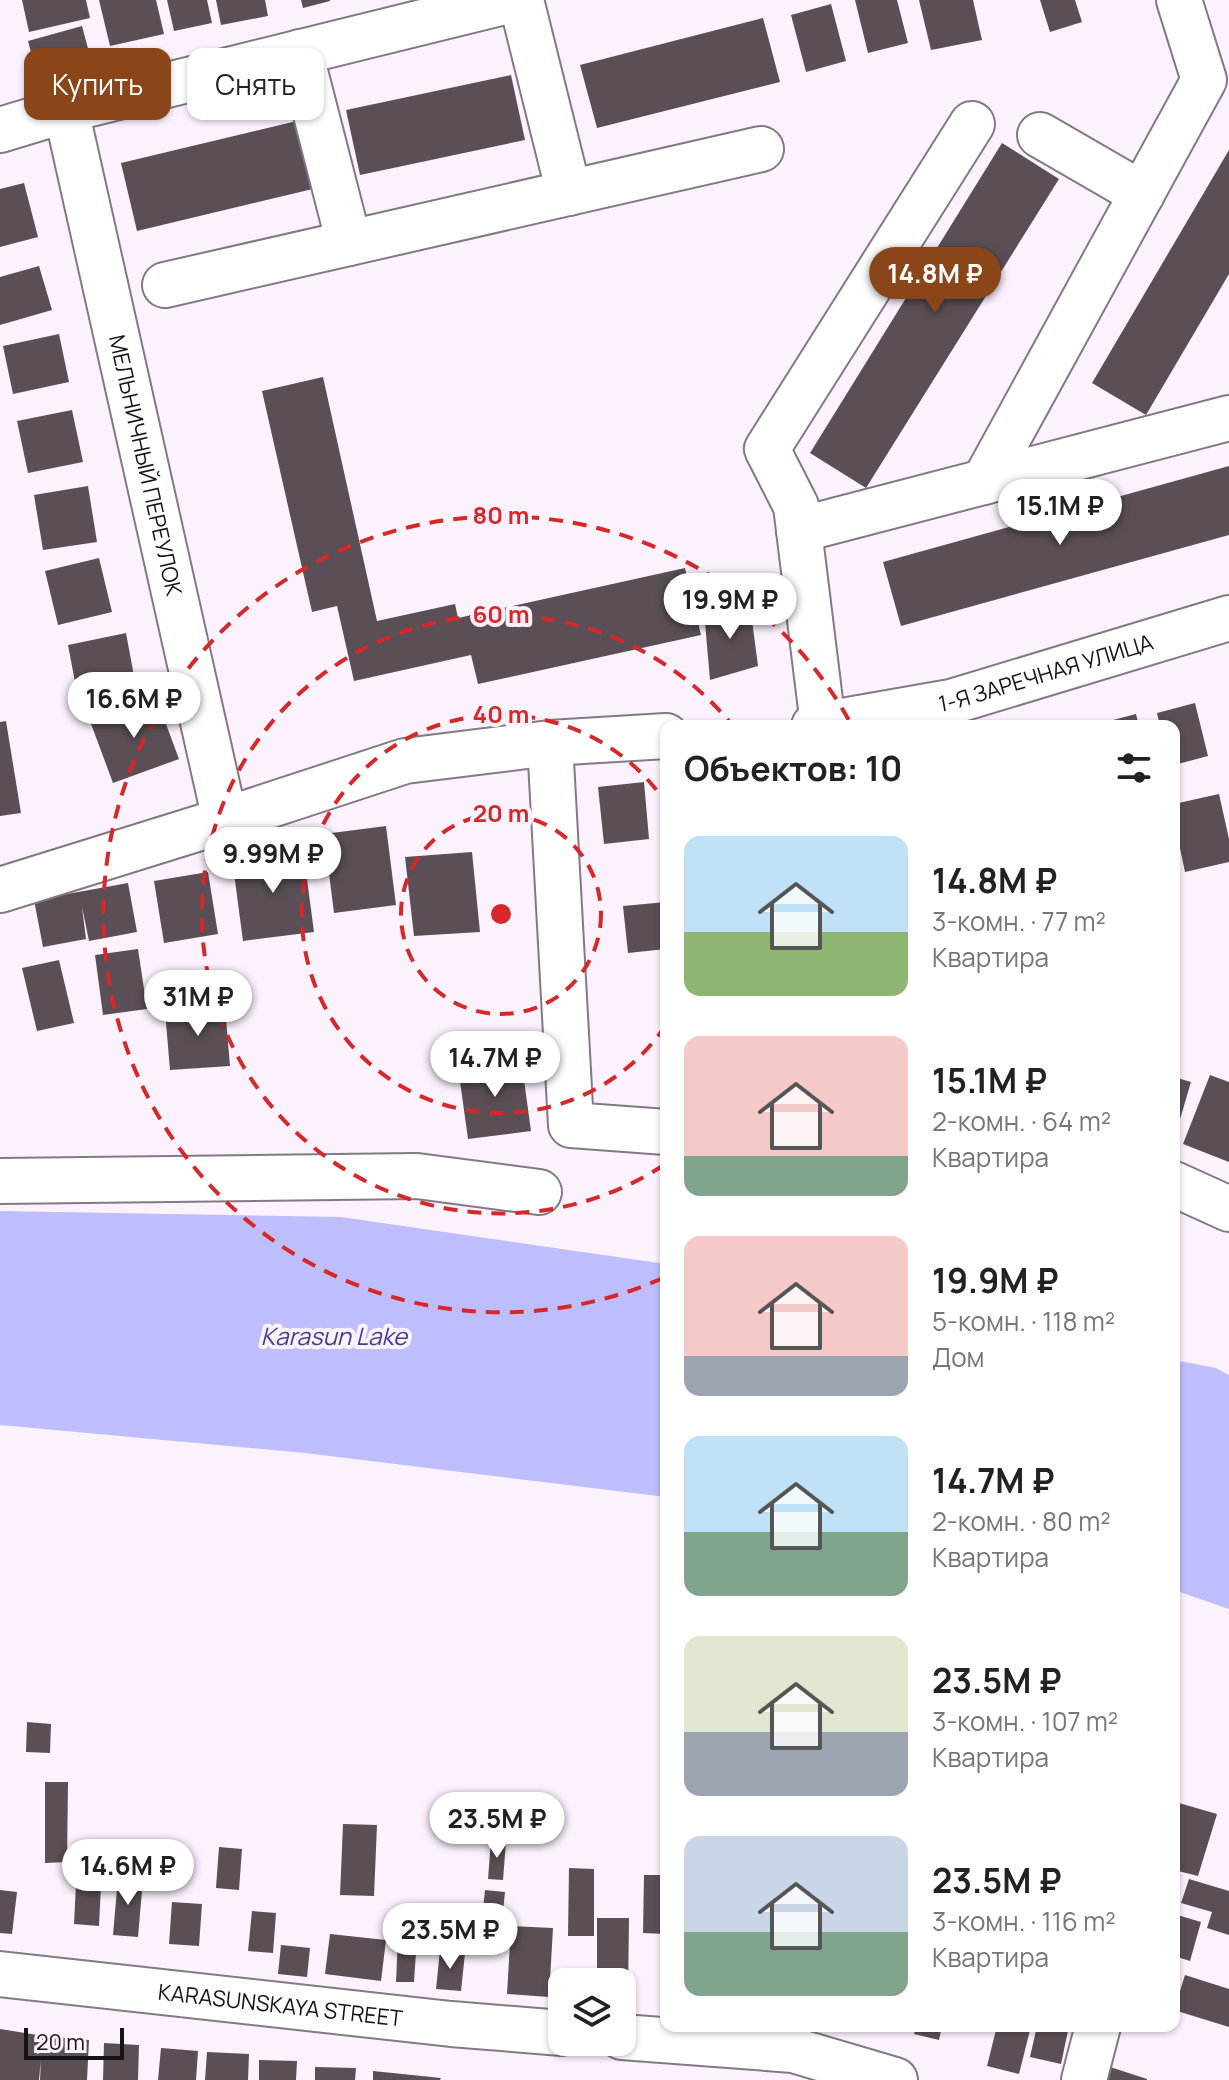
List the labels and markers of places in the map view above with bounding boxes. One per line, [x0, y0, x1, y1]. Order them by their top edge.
pin: 14.8M ₽ [861, 247, 1009, 315]
pin: 15.1M ₽ [986, 479, 1134, 547]
pin: 19.9M ₽ [656, 573, 804, 641]
pin: 16.6M ₽ [60, 672, 208, 740]
pin: 9.99M ₽ [199, 827, 347, 895]
centre of rings [487, 900, 515, 928]
pin: 31M ₽ [142, 970, 254, 1038]
pin: 14.7M ₽ [421, 1031, 569, 1099]
pin: 23.5M ₽ [423, 1792, 571, 1860]
pin: 14.6M ₽ [54, 1839, 202, 1907]
pin: 23.5M ₽ [376, 1903, 524, 1971]

